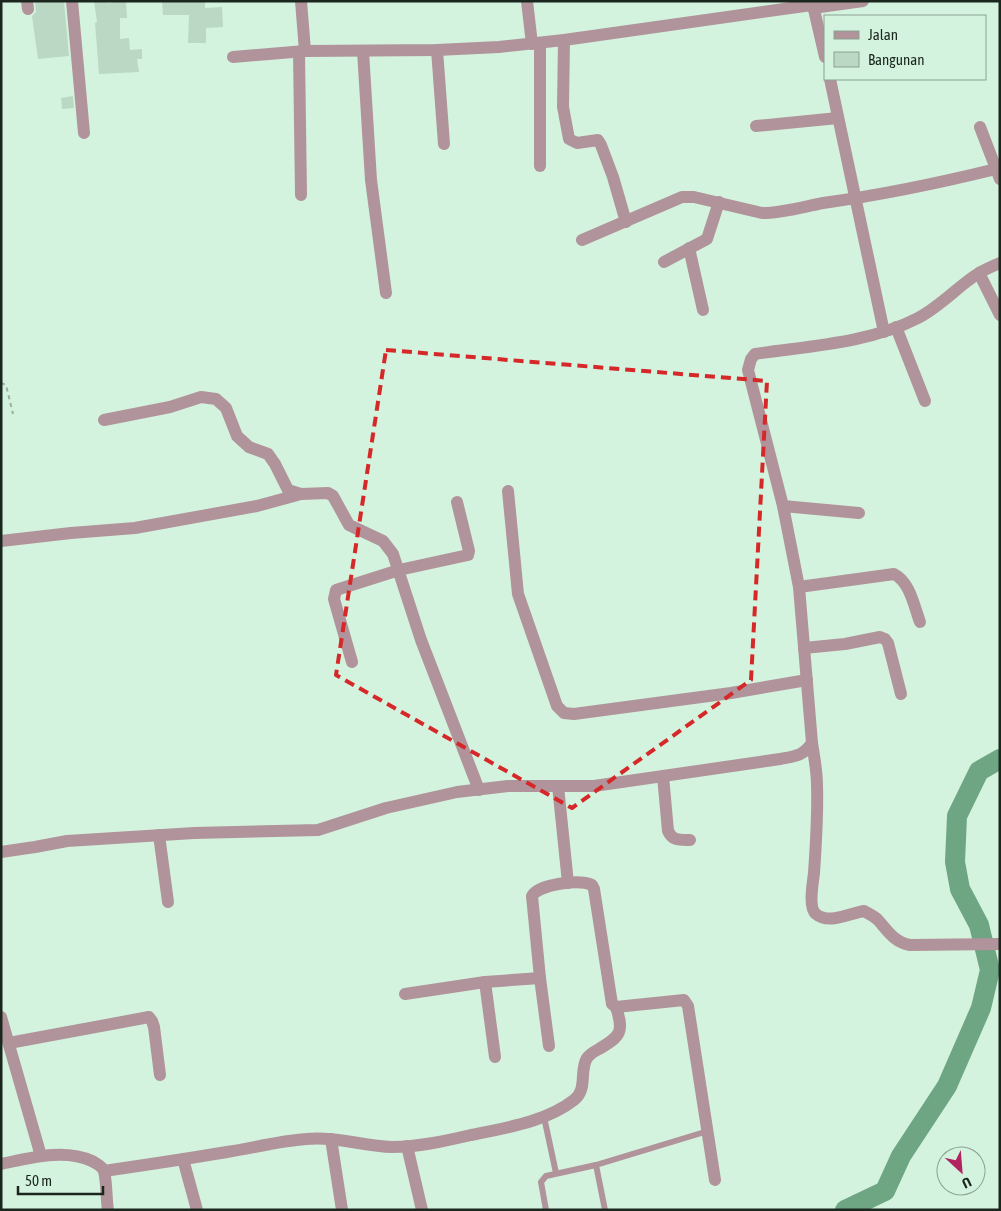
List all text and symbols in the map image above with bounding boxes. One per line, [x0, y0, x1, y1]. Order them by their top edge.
legend [824, 15, 986, 80]
text: Jalan [868, 26, 898, 43]
text: Bangunan [868, 51, 925, 68]
north arrow [936, 1146, 986, 1196]
scale bar [18, 1164, 102, 1196]
text: 50 m [25, 1172, 52, 1189]
text: U [959, 1174, 974, 1192]

